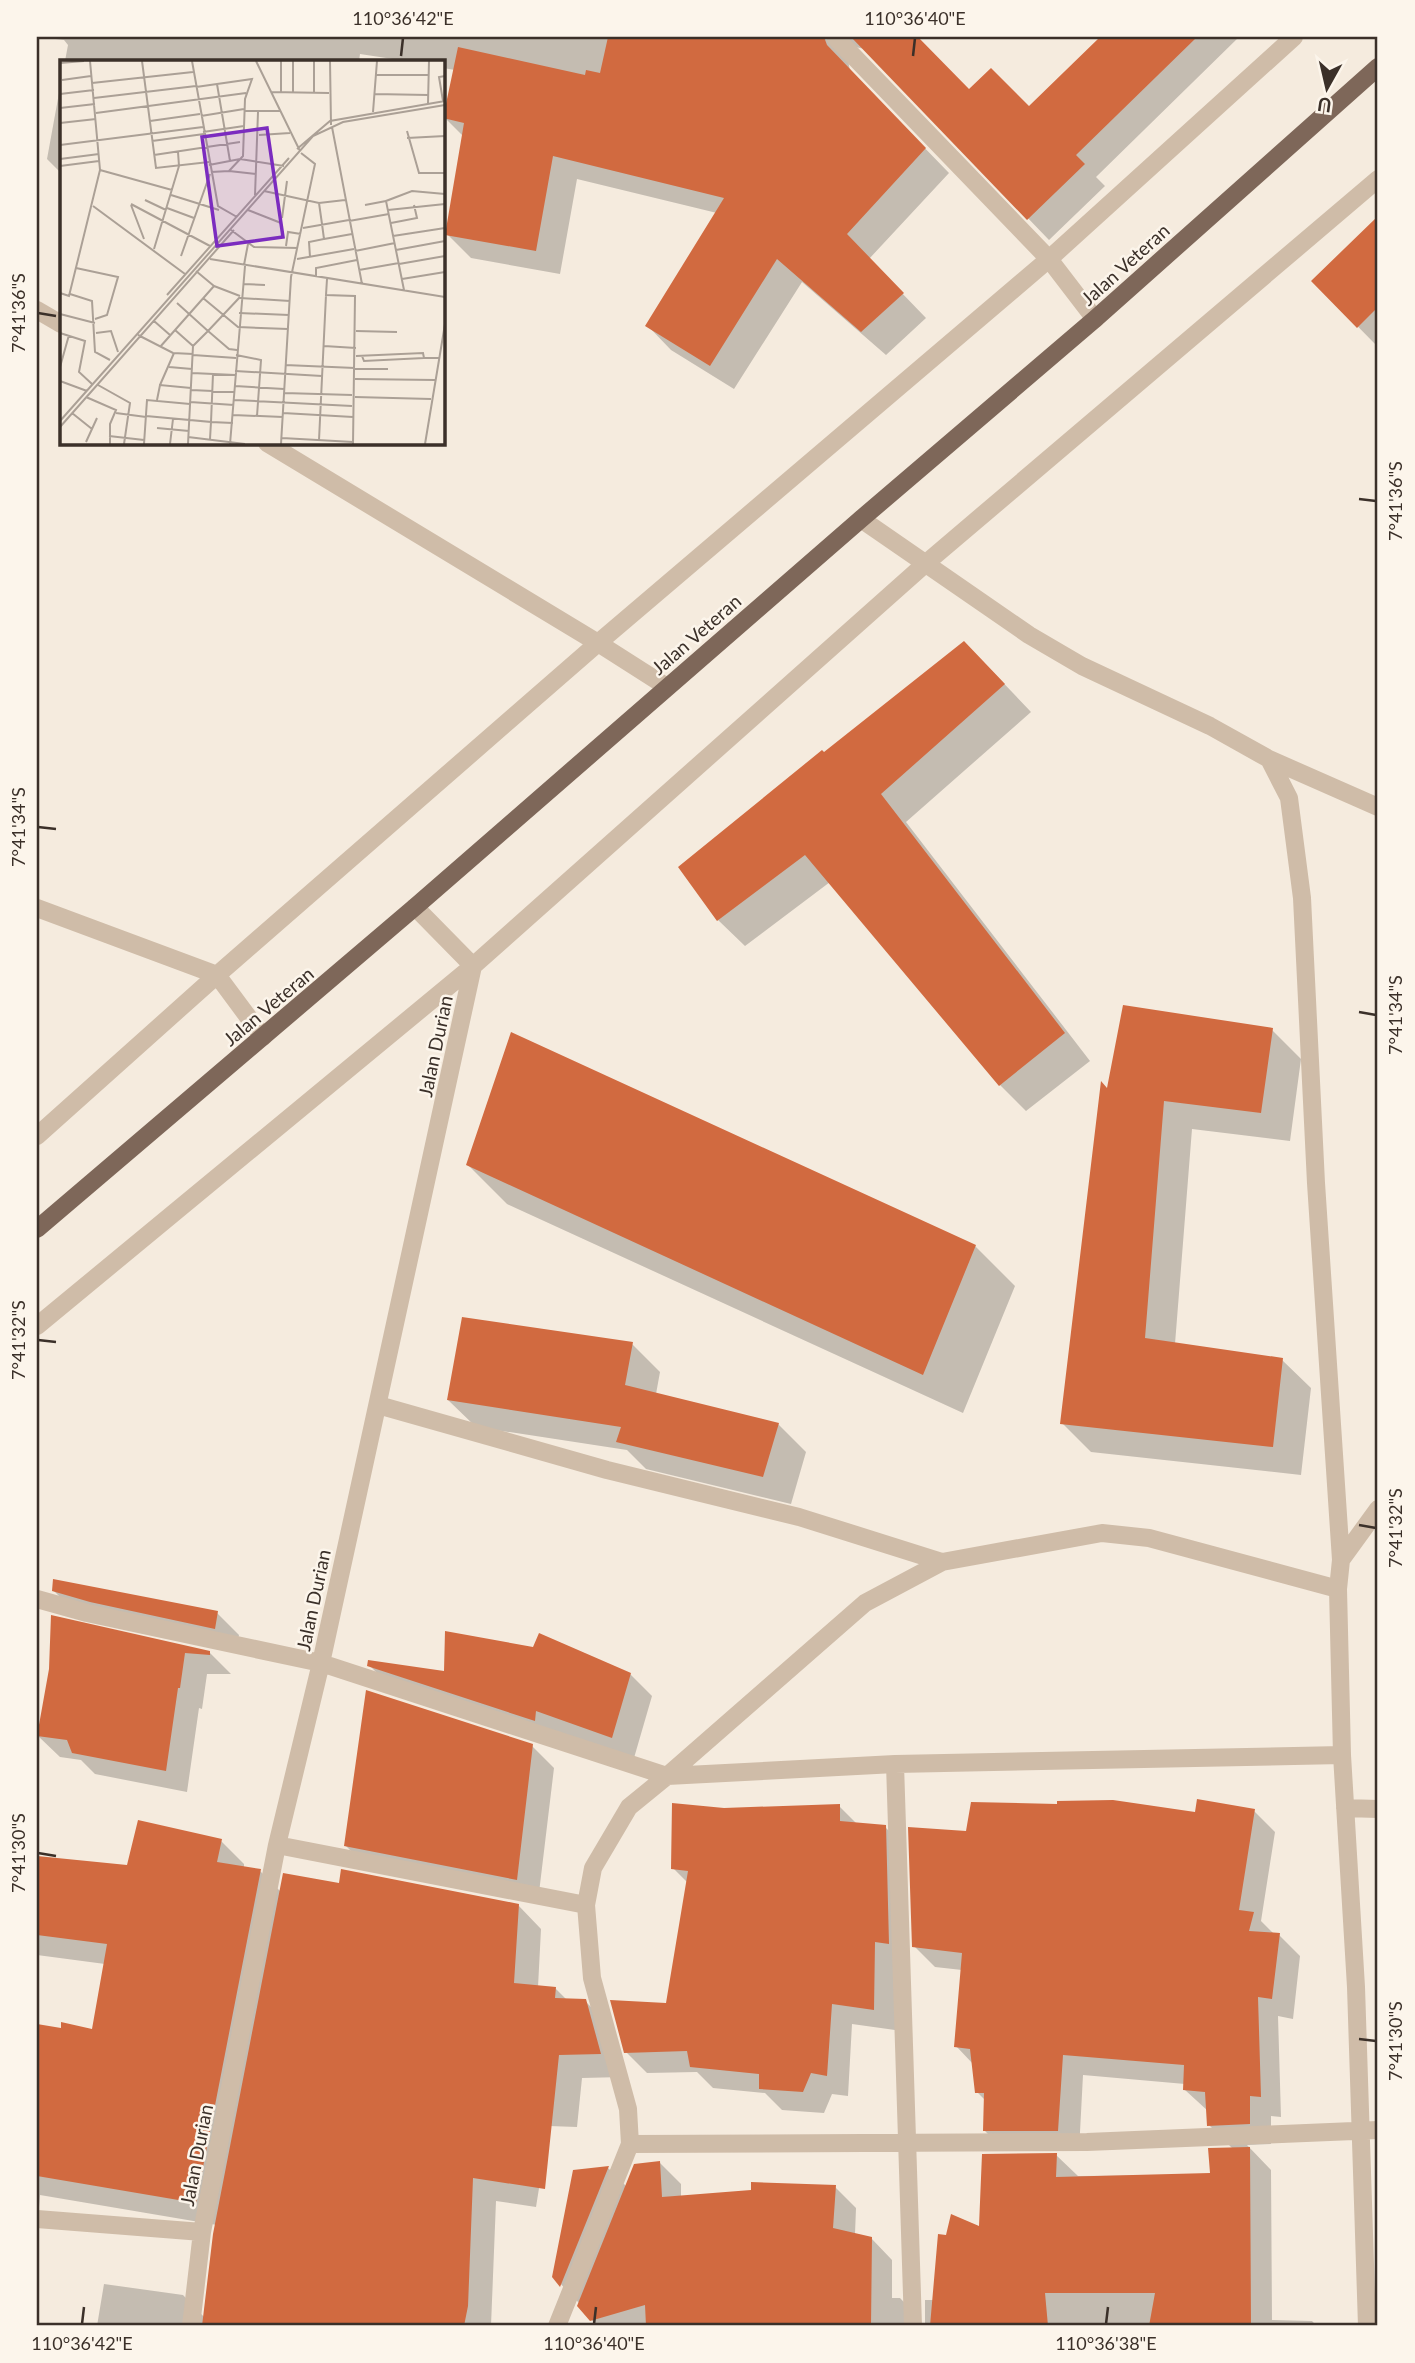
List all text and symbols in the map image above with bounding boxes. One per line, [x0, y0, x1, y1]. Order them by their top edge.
text: 110°36'42"E [352, 7, 454, 29]
text: 110°36'40"E [864, 7, 966, 29]
north arrow [1292, 52, 1362, 122]
inset map [60, 60, 444, 444]
text: U [1316, 93, 1333, 118]
street label: Jalan Veteran [1076, 218, 1174, 310]
text: 7°41'36"S [7, 273, 29, 353]
text: 7°41'36"S [1384, 461, 1406, 541]
street label: Jalan Veteran [647, 589, 745, 679]
text: 7°41'34"S [7, 787, 29, 867]
street label: Jalan Veteran [218, 962, 318, 1050]
text: 7°41'34"S [1384, 975, 1406, 1055]
street label: Jalan Durian [413, 993, 457, 1099]
text: 7°41'32"S [7, 1300, 29, 1380]
text: 7°41'32"S [1384, 1488, 1406, 1568]
street label: Jalan Durian [291, 1547, 335, 1653]
text: 7°41'30"S [7, 1813, 29, 1893]
text: 7°41'30"S [1384, 2001, 1406, 2081]
street label: Jalan Durian [175, 2102, 217, 2208]
text: 110°36'42"E [31, 2332, 133, 2354]
text: 110°36'40"E [543, 2332, 645, 2354]
text: 110°36'38"E [1055, 2332, 1157, 2354]

